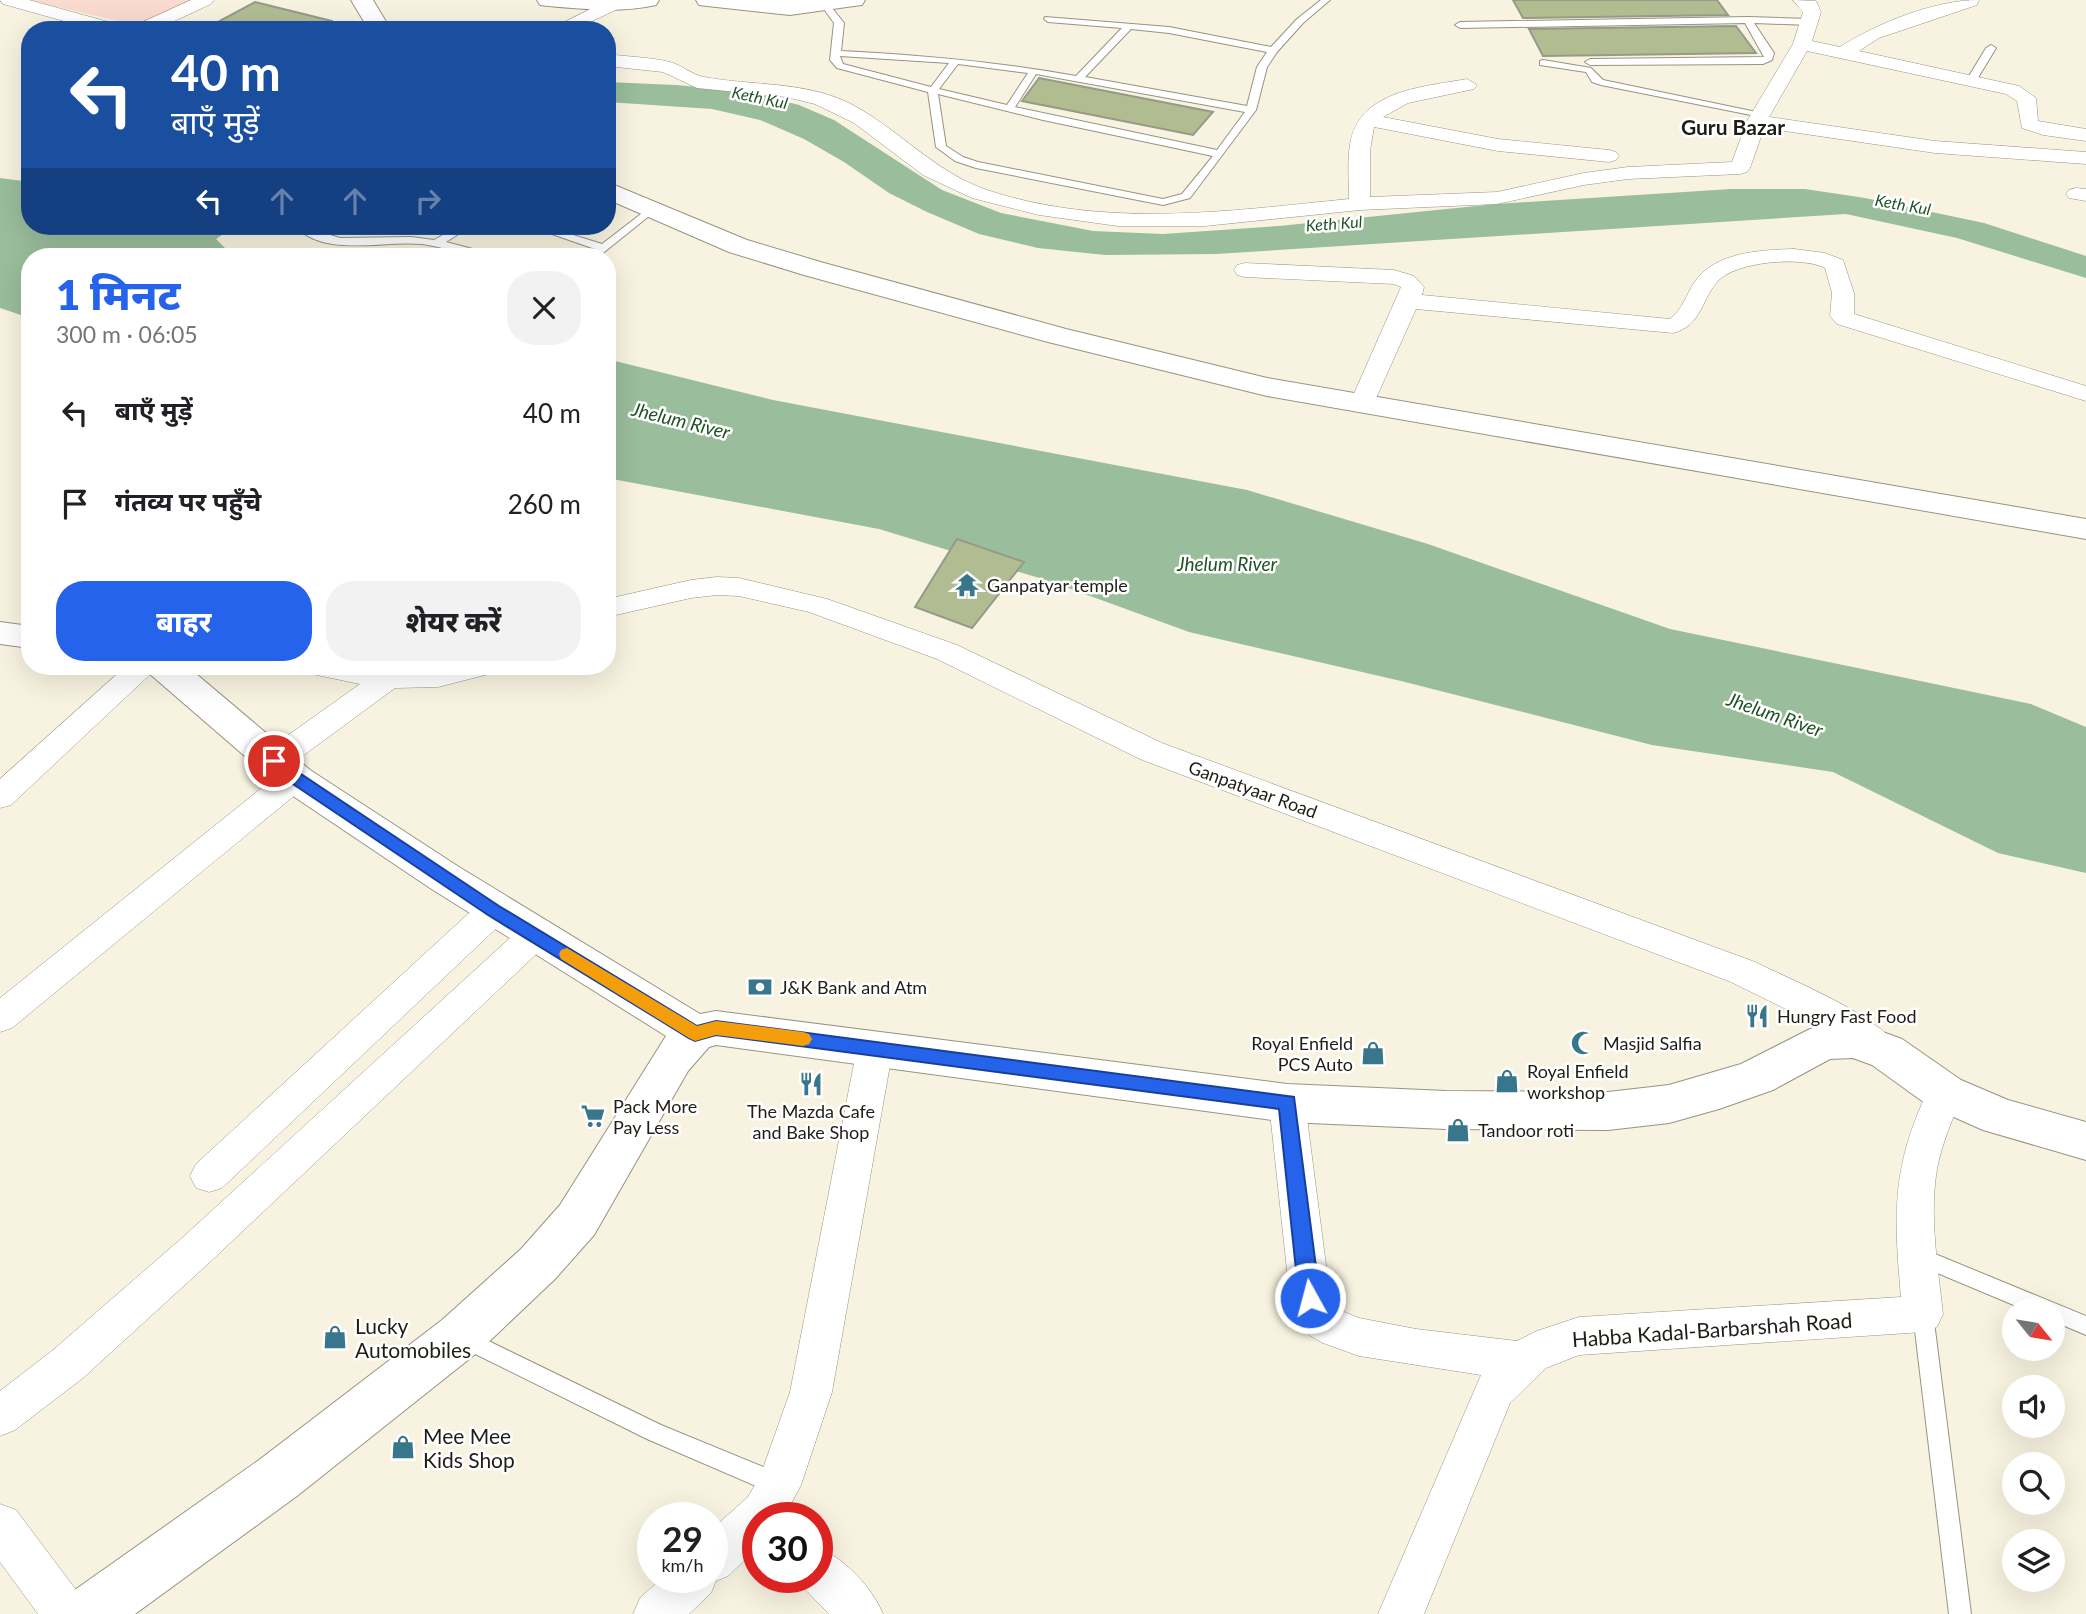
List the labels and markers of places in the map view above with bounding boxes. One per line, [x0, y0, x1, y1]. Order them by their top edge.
temple icon: Ganpatyar temple [953, 571, 981, 599]
place label: Ganpatyar temple [987, 574, 1128, 596]
pin [244, 731, 304, 791]
bank icon: J&K Bank and Atm [746, 973, 774, 1001]
place label: J&K Bank and Atm [780, 976, 927, 998]
restaurant icon: Hungry Fast Food [1743, 1002, 1771, 1030]
place label: Hungry Fast Food [1777, 1005, 1917, 1027]
mosque icon: Masjid Salfia [1569, 1029, 1597, 1057]
place label: Royal Enfield PCS Auto [1251, 1032, 1353, 1075]
place label: Masjid Salfia [1603, 1032, 1702, 1054]
shop icon: Royal Enfield PCS Auto [1359, 1039, 1387, 1067]
place label: Royal Enfield workshop [1527, 1060, 1629, 1103]
shop icon: Royal Enfield workshop [1493, 1067, 1521, 1095]
restaurant icon: The Mazda Cafe and Bake Shop [797, 1070, 825, 1098]
place label: Pack More Pay Less [613, 1095, 697, 1138]
place label: The Mazda Cafe and Bake Shop [747, 1100, 875, 1143]
supermarket icon: Pack More Pay Less [579, 1102, 607, 1130]
shop icon: Tandoor roti [1444, 1116, 1472, 1144]
place label: Tandoor roti [1478, 1119, 1574, 1141]
place label: Lucky Automobiles [355, 1313, 471, 1362]
shop icon: Lucky Automobiles [321, 1323, 349, 1351]
place label: Mee Mee Kids Shop [423, 1423, 515, 1472]
shop icon: Mee Mee Kids Shop [389, 1433, 417, 1461]

